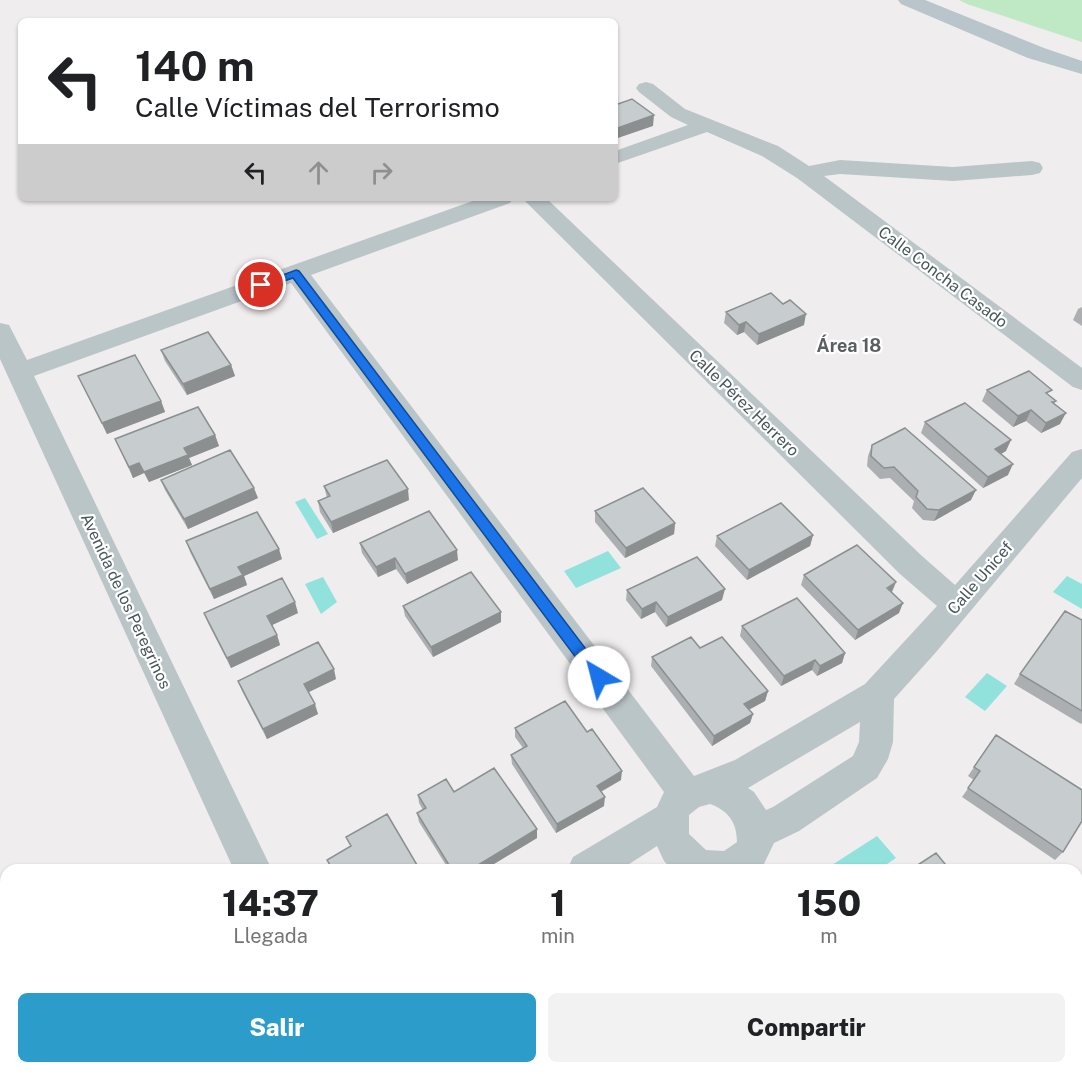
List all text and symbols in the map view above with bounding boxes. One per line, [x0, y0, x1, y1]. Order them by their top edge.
text: 140 m [135, 41, 255, 90]
icon: left [36, 42, 114, 120]
text: Calle Víctimas del Terrorismo [135, 91, 500, 123]
icon: left [239, 156, 272, 189]
icon: ahead [302, 156, 335, 189]
icon: right [365, 156, 398, 189]
street label: Calle Concha Casado [875, 222, 1011, 332]
pin [235, 259, 286, 310]
icon: arrive [244, 268, 277, 301]
district label: Área 18 [817, 334, 881, 356]
street label: Calle Pérez Herrero [685, 346, 803, 460]
street label: Avenida de los Peregrinos [77, 510, 175, 692]
street label: Calle Unicef [943, 538, 1017, 618]
position arrow [567, 645, 631, 709]
text: 14:37 [222, 882, 319, 924]
text: 1 [550, 882, 566, 924]
text: 150 [797, 882, 861, 924]
text: Llegada [233, 924, 308, 948]
text: min [541, 924, 575, 948]
text: m [820, 924, 838, 948]
button: Salir [18, 993, 536, 1062]
button: Compartir [548, 993, 1065, 1062]

